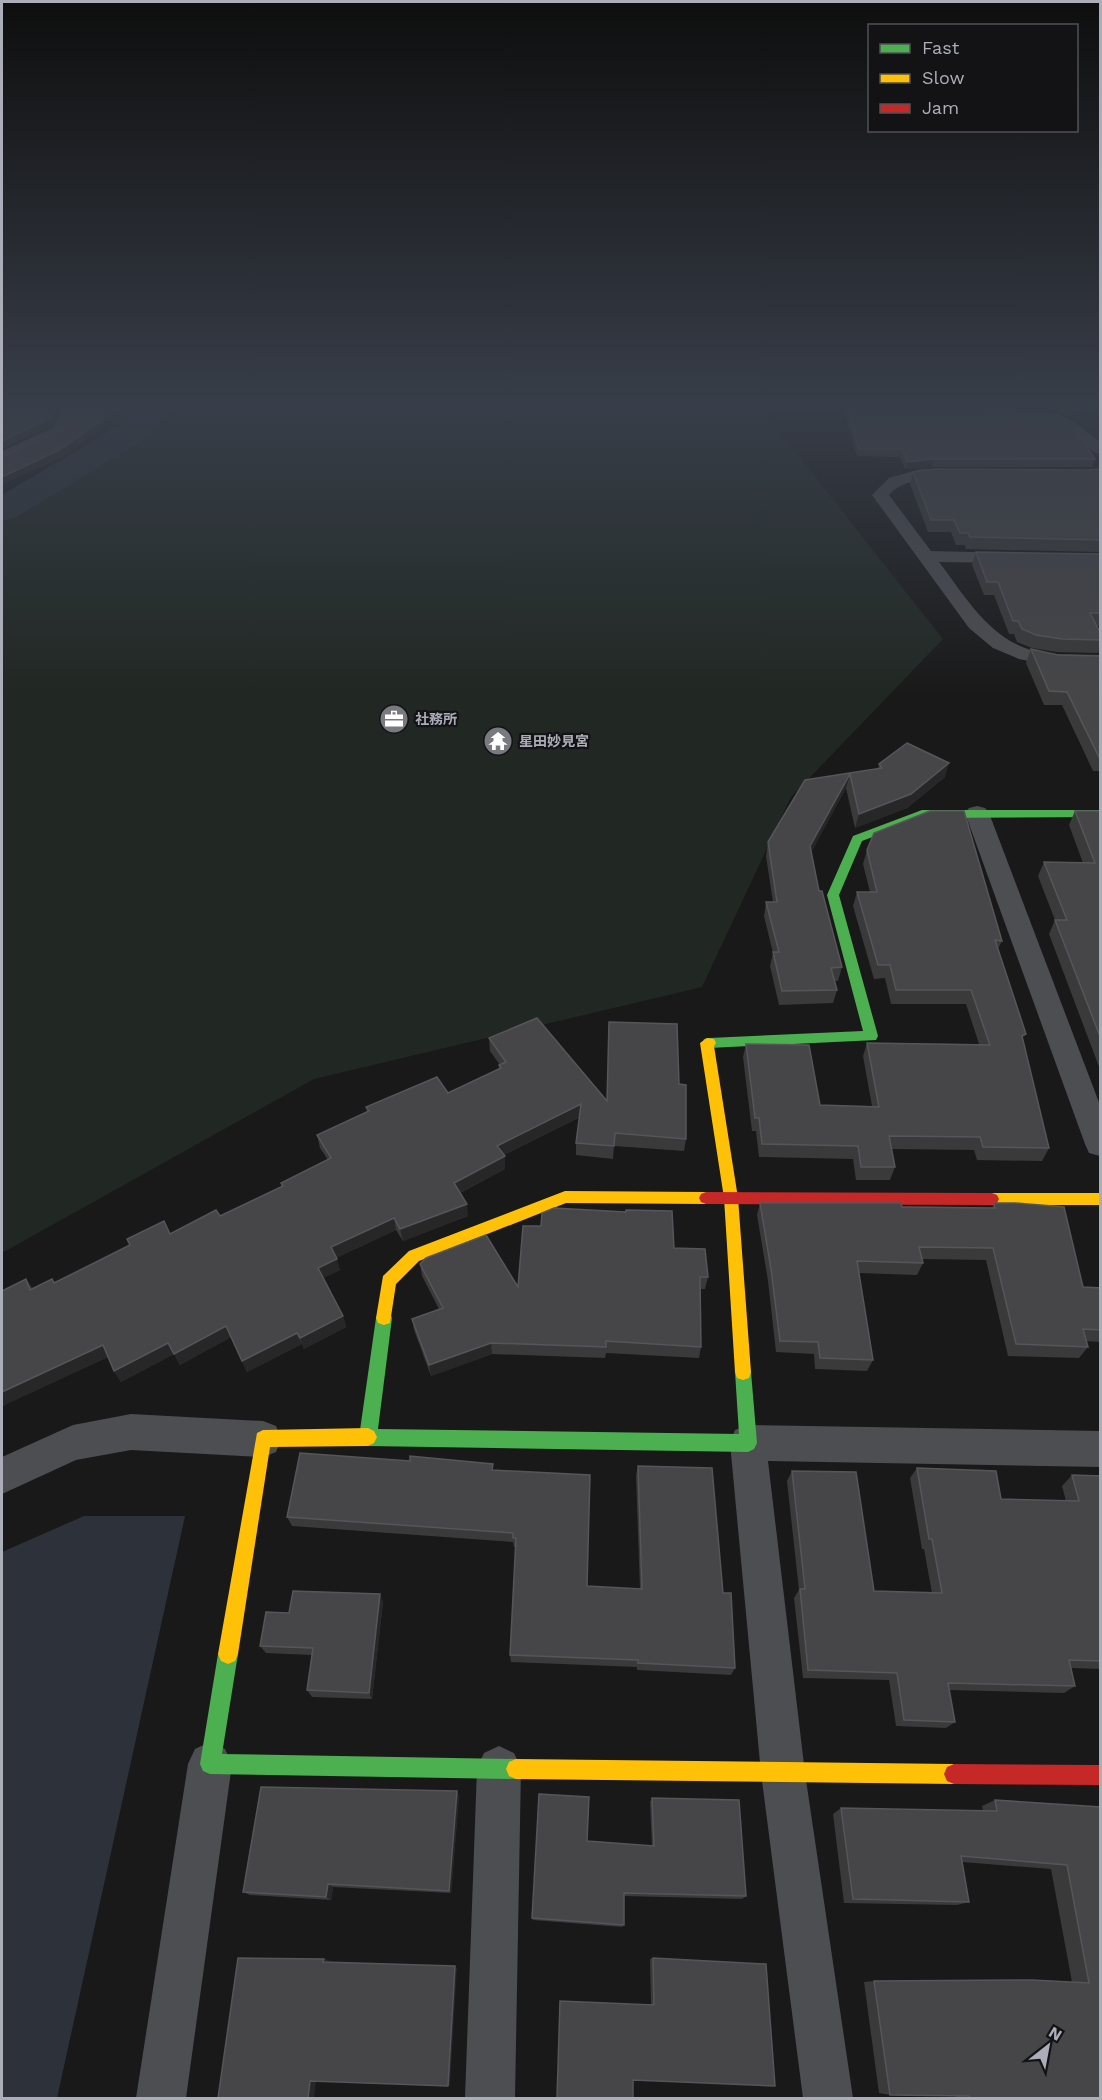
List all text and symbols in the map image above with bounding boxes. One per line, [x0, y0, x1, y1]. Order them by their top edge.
legend [868, 24, 1078, 132]
text: Fast [922, 37, 960, 58]
text: Slow [922, 67, 965, 88]
text: Jam [922, 97, 959, 118]
office icon: 社務所 [378, 703, 410, 735]
place label: 社務所 [415, 711, 457, 727]
temple icon: 星田妙見宮 [482, 725, 514, 757]
place label: 星田妙見宮 [519, 733, 589, 749]
north arrow [1018, 2016, 1078, 2076]
text: N [1045, 2022, 1065, 2045]

